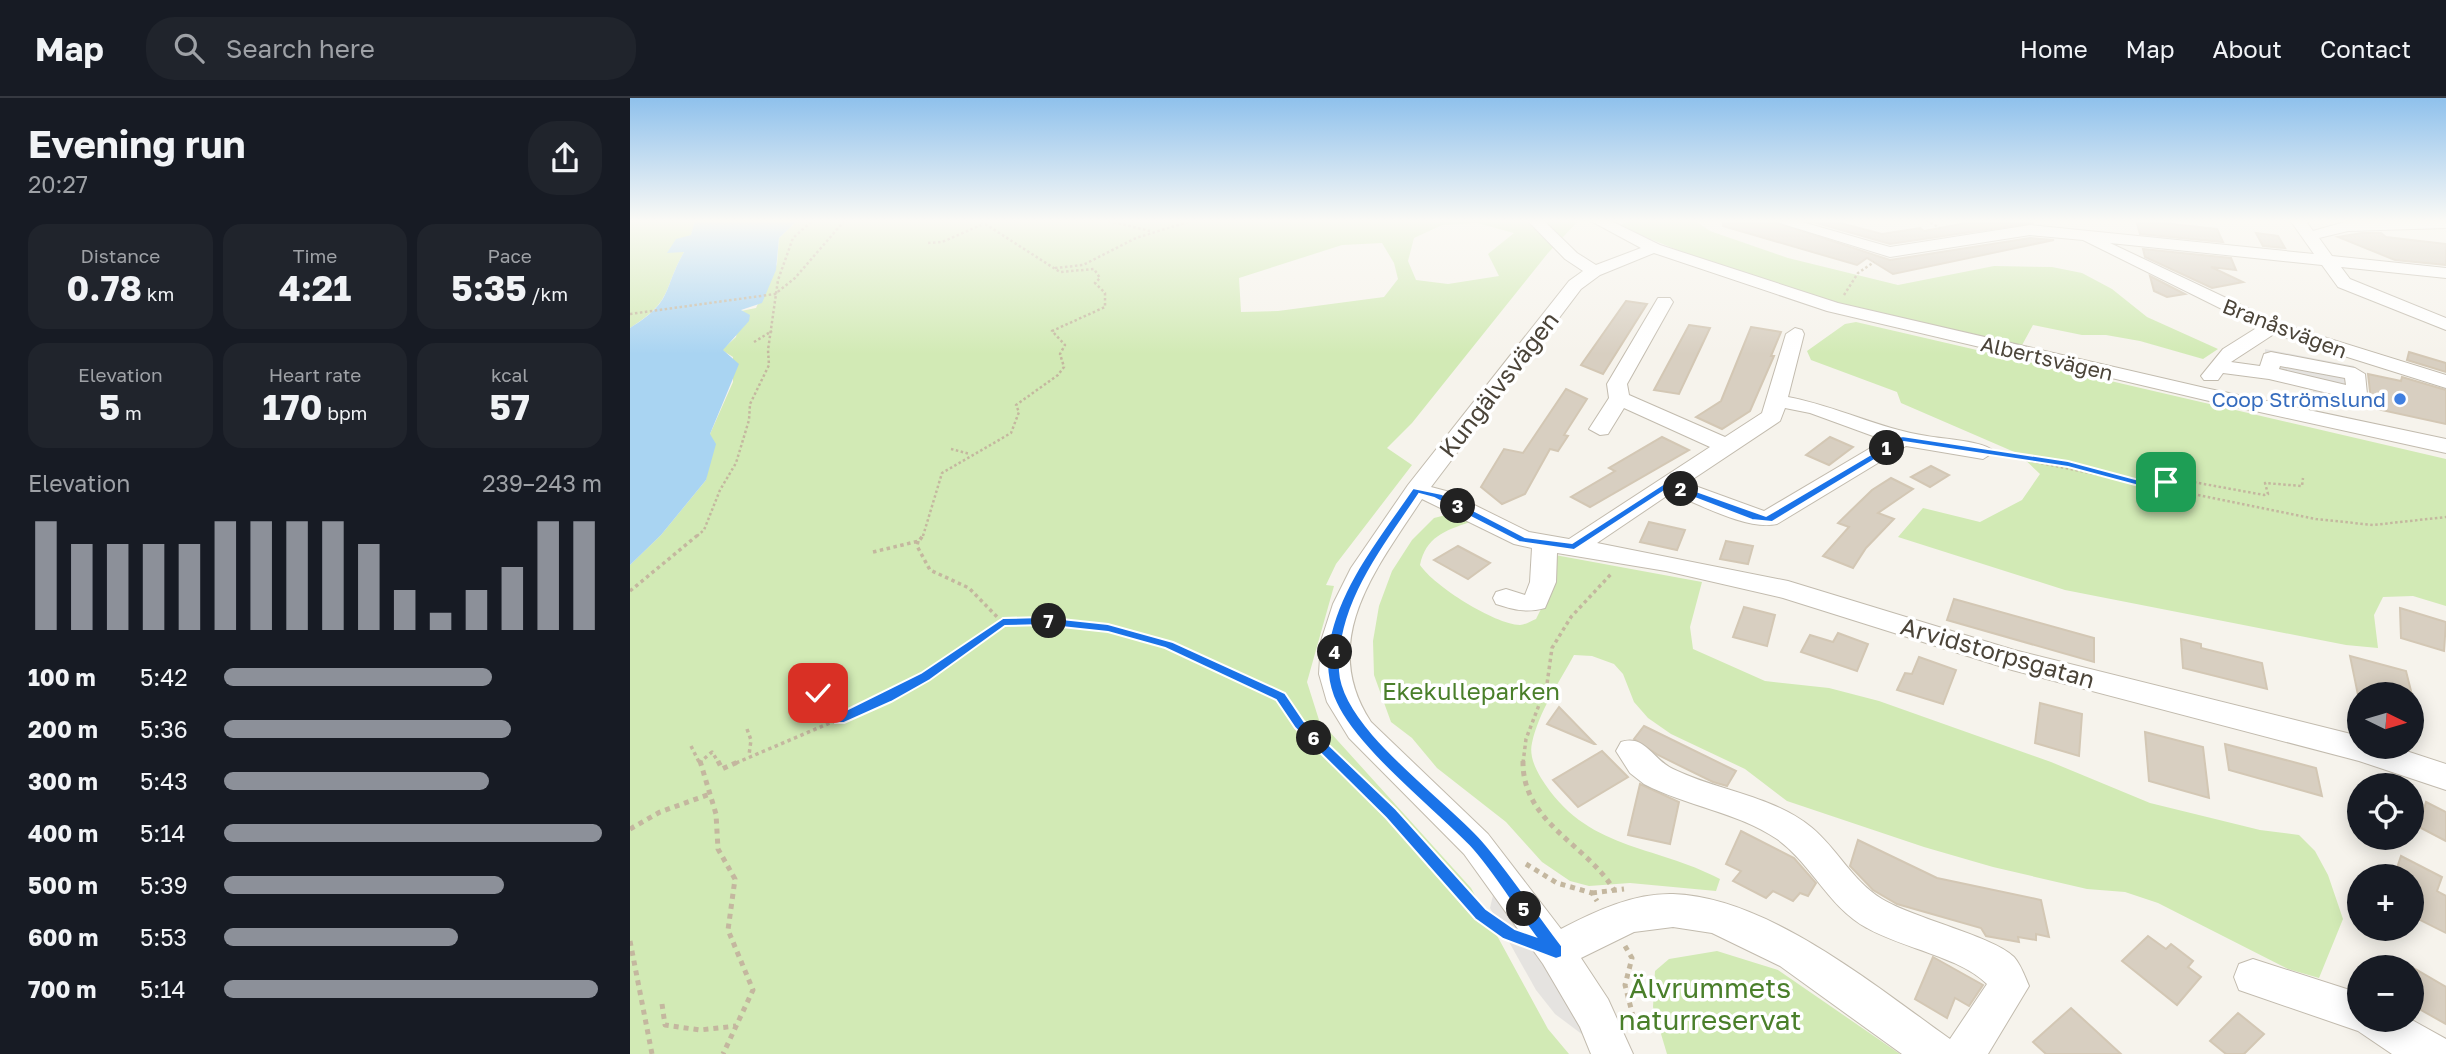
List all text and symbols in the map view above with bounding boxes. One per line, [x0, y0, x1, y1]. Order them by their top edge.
search box [146, 17, 636, 80]
text: Map [35, 29, 104, 68]
icon: search [170, 29, 208, 67]
text: Search here [226, 33, 375, 64]
text: Home [2020, 34, 2088, 63]
text: Map [2126, 34, 2175, 63]
text: About [2213, 34, 2282, 63]
text: Contact [2320, 34, 2411, 63]
text: Evening run [28, 121, 246, 166]
button: share [528, 121, 602, 195]
text: 20:27 [28, 170, 88, 198]
text: Distance [80, 244, 160, 267]
text: Time [293, 244, 337, 267]
text: Pace [487, 244, 532, 267]
text: 0.78 [66, 267, 142, 309]
text: 4:21 [279, 267, 351, 309]
text: 5:35 [451, 267, 527, 309]
text: km [142, 282, 174, 305]
text: /km [527, 282, 568, 305]
street label: Branåsvägen [2219, 292, 2351, 364]
street label: Kungälvsvägen [1432, 305, 1564, 463]
street label: Albertsvägen [1978, 330, 2116, 386]
text: Elevation [78, 363, 163, 386]
text: Heart rate [269, 363, 361, 386]
text: kcal [491, 363, 528, 386]
text: 5 [99, 386, 120, 428]
text: 170 [263, 386, 322, 428]
text: 57 [489, 386, 530, 428]
place label: Coop Strömslund [2211, 386, 2386, 412]
marker: Coop Strömslund [2392, 391, 2408, 407]
text: m [120, 401, 142, 424]
text: bpm [322, 401, 367, 424]
pin: 1 [1870, 430, 1904, 466]
text: 1 [1882, 436, 1891, 459]
pin [2136, 452, 2196, 512]
icon: arrive [2147, 463, 2185, 501]
text: Elevation [28, 469, 130, 497]
text: 239–243 m [482, 469, 602, 497]
pin: 2 [1664, 472, 1698, 506]
text: 2 [1675, 477, 1686, 500]
pin: 3 [1440, 488, 1476, 524]
text: 3 [1452, 494, 1463, 517]
pin: 7 [1032, 603, 1066, 638]
text: 7 [1043, 609, 1054, 632]
street label: Arvidstorpsgatan [1898, 610, 2098, 694]
pin: 4 [1318, 634, 1352, 670]
text: 4 [1329, 640, 1340, 663]
text: 100 m [28, 663, 96, 691]
text: 5:42 [140, 663, 188, 691]
pin [788, 663, 848, 723]
icon: check [799, 674, 837, 712]
park label: Ekekulleparken [1382, 676, 1560, 705]
north arrow [2347, 682, 2424, 760]
map controls [2347, 682, 2424, 1032]
text: 200 m [28, 715, 98, 743]
text: 5:36 [140, 715, 188, 743]
pin: 6 [1296, 720, 1332, 756]
text: 6 [1307, 726, 1320, 749]
text: 300 m [28, 767, 98, 795]
text: 5:43 [140, 767, 188, 795]
button: locate [2347, 773, 2424, 850]
text: 400 m [28, 819, 98, 847]
text: 5:14 [140, 819, 185, 847]
button: + [2347, 864, 2424, 941]
text: 500 m [28, 871, 98, 899]
text: 5:39 [140, 871, 188, 899]
pin: 5 [1506, 892, 1542, 926]
text: 5 [1518, 897, 1529, 920]
text: 600 m [28, 923, 98, 951]
text: 5:53 [140, 923, 187, 951]
button: − [2347, 955, 2424, 1032]
park label: Älvrummets naturreservat [1618, 971, 1802, 1036]
text: 700 m [28, 975, 96, 1003]
text: 5:14 [140, 975, 185, 1003]

